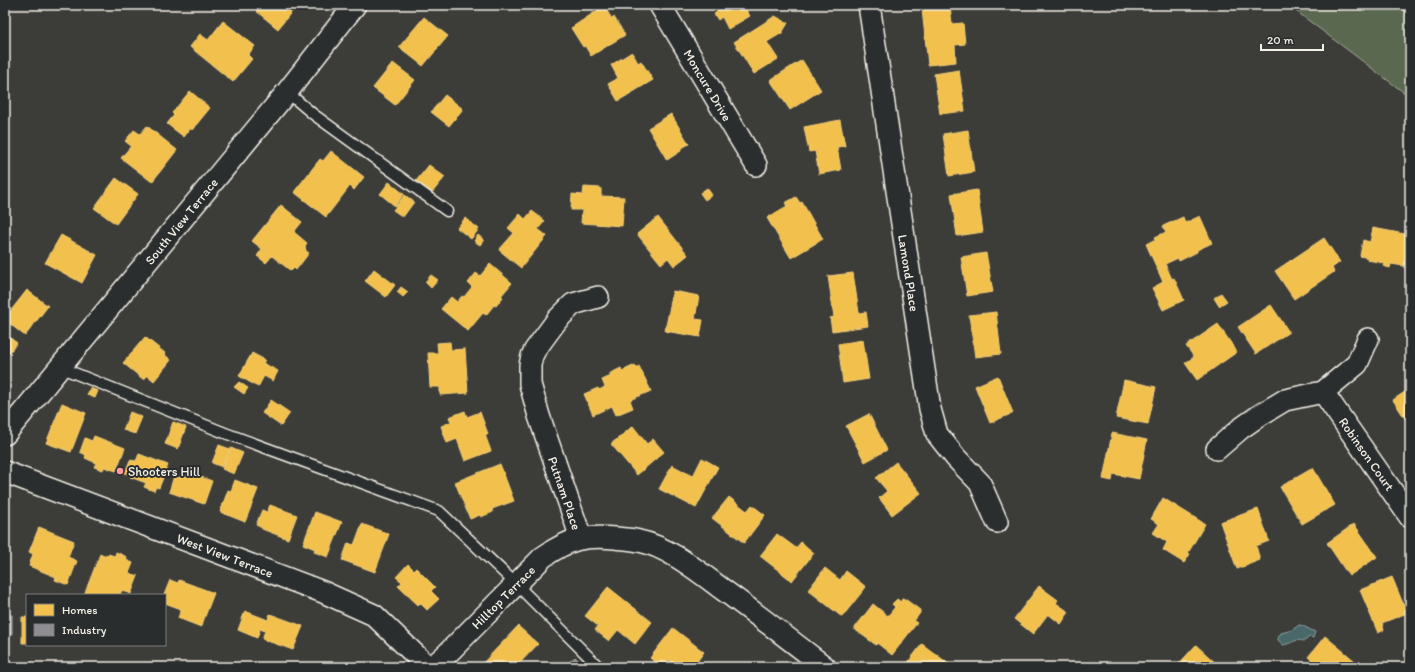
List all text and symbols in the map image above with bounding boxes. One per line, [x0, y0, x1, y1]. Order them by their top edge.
scale bar [1261, 26, 1323, 52]
text: 20 m [1267, 33, 1294, 47]
street label: Moncure Drive [680, 47, 735, 124]
street label: South View Terrace [142, 175, 221, 268]
street label: Lamond Place [895, 233, 922, 313]
street label: Robinson Court [1336, 415, 1397, 494]
street label: Putnam Place [545, 454, 584, 532]
place label: Shooters Hill [128, 464, 201, 479]
marker: Shooters Hill [115, 466, 125, 476]
street label: West View Terrace [175, 530, 275, 581]
street label: Hilltop Terrace [468, 562, 538, 632]
legend [26, 594, 166, 646]
text: Homes [62, 603, 98, 617]
text: Industry [62, 623, 107, 637]

